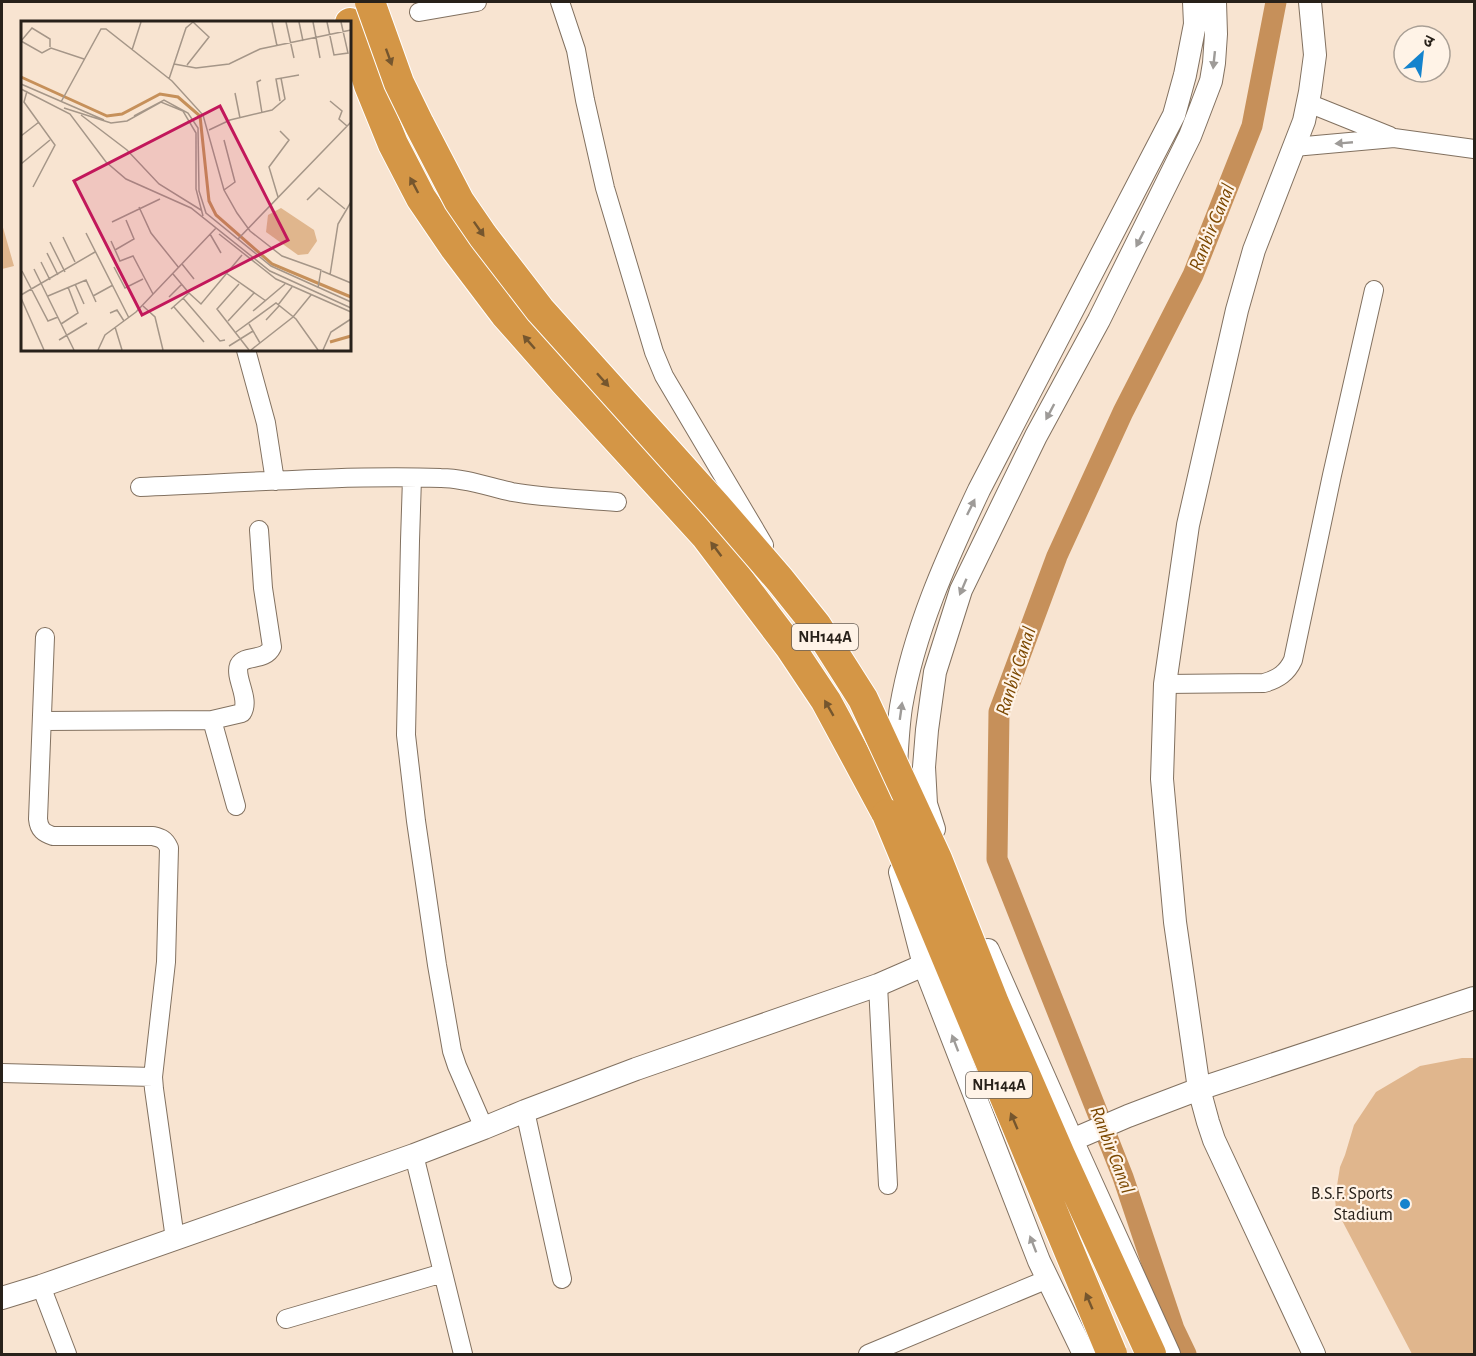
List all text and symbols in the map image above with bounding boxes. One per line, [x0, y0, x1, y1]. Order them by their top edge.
inset map [21, 21, 351, 351]
north arrow [1392, 24, 1452, 84]
text: उ [1421, 32, 1437, 51]
one-way arrow [385, 48, 395, 66]
one-way arrow [1209, 50, 1219, 69]
one-way arrow [1334, 138, 1353, 148]
one-way arrow [409, 176, 419, 193]
water label: Ranbir Canal [1185, 181, 1239, 273]
one-way arrow [473, 221, 485, 237]
one-way arrow [1135, 231, 1145, 248]
one-way arrow [523, 335, 536, 350]
one-way arrow [595, 373, 609, 387]
one-way arrow [1045, 403, 1055, 421]
one-way arrow [967, 499, 976, 516]
one-way arrow [710, 542, 722, 557]
one-way arrow [958, 578, 968, 596]
road number: NH144A [792, 624, 858, 650]
water label: Ranbir Canal [992, 624, 1040, 718]
one-way arrow [824, 699, 834, 716]
one-way arrow [897, 701, 906, 720]
one-way arrow [949, 1034, 959, 1052]
road number: NH144A [966, 1072, 1032, 1098]
water label: Ranbir Canal [1086, 1103, 1138, 1197]
one-way arrow [1009, 1111, 1019, 1129]
place label: B.S.F. Sports Stadium [1311, 1185, 1393, 1224]
marker: B.S.F. Sports Stadium [1398, 1197, 1412, 1211]
one-way arrow [1028, 1235, 1038, 1253]
one-way arrow [1084, 1291, 1094, 1309]

